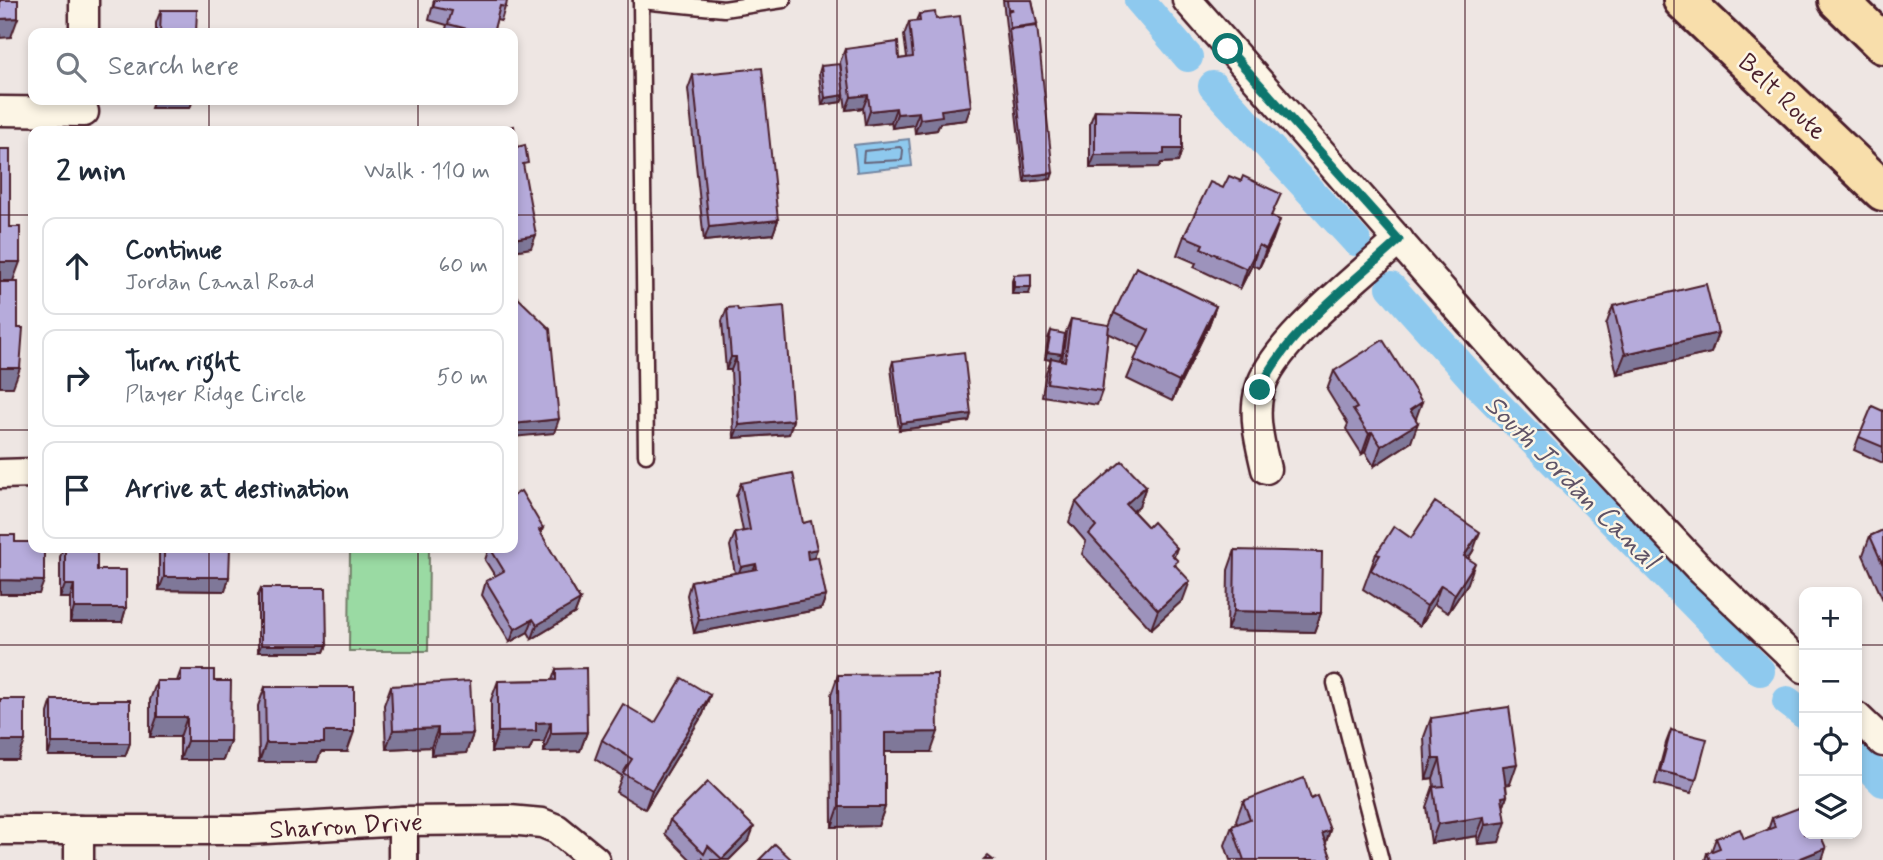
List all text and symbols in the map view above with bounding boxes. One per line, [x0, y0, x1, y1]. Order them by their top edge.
search box [28, 28, 518, 105]
route start [1212, 33, 1243, 64]
street label: Belt Route [1730, 46, 1834, 148]
icon: search [52, 48, 90, 86]
text: Search here [108, 50, 239, 84]
text: 2 min [56, 152, 126, 191]
text: Walk · 110 m [364, 157, 490, 187]
text: Continue [125, 234, 222, 268]
icon: ahead [58, 247, 96, 285]
text: 60 m [439, 251, 488, 281]
text: Jordan Canal Road [125, 268, 314, 298]
text: Turn right [125, 346, 241, 380]
icon: right [58, 359, 96, 397]
text: 50 m [437, 363, 488, 393]
route end [1244, 374, 1275, 405]
text: Player Ridge Circle [125, 380, 306, 410]
water label: South Jordan Canal [1476, 387, 1668, 580]
icon: arrive [58, 471, 96, 509]
text: Arrive at destination [125, 473, 349, 507]
map controls [1799, 587, 1862, 839]
button: + [1799, 587, 1862, 650]
button: − [1799, 650, 1862, 713]
button: locate [1799, 713, 1862, 776]
button: layers [1799, 776, 1862, 839]
street label: Sharron Drive [269, 806, 424, 848]

